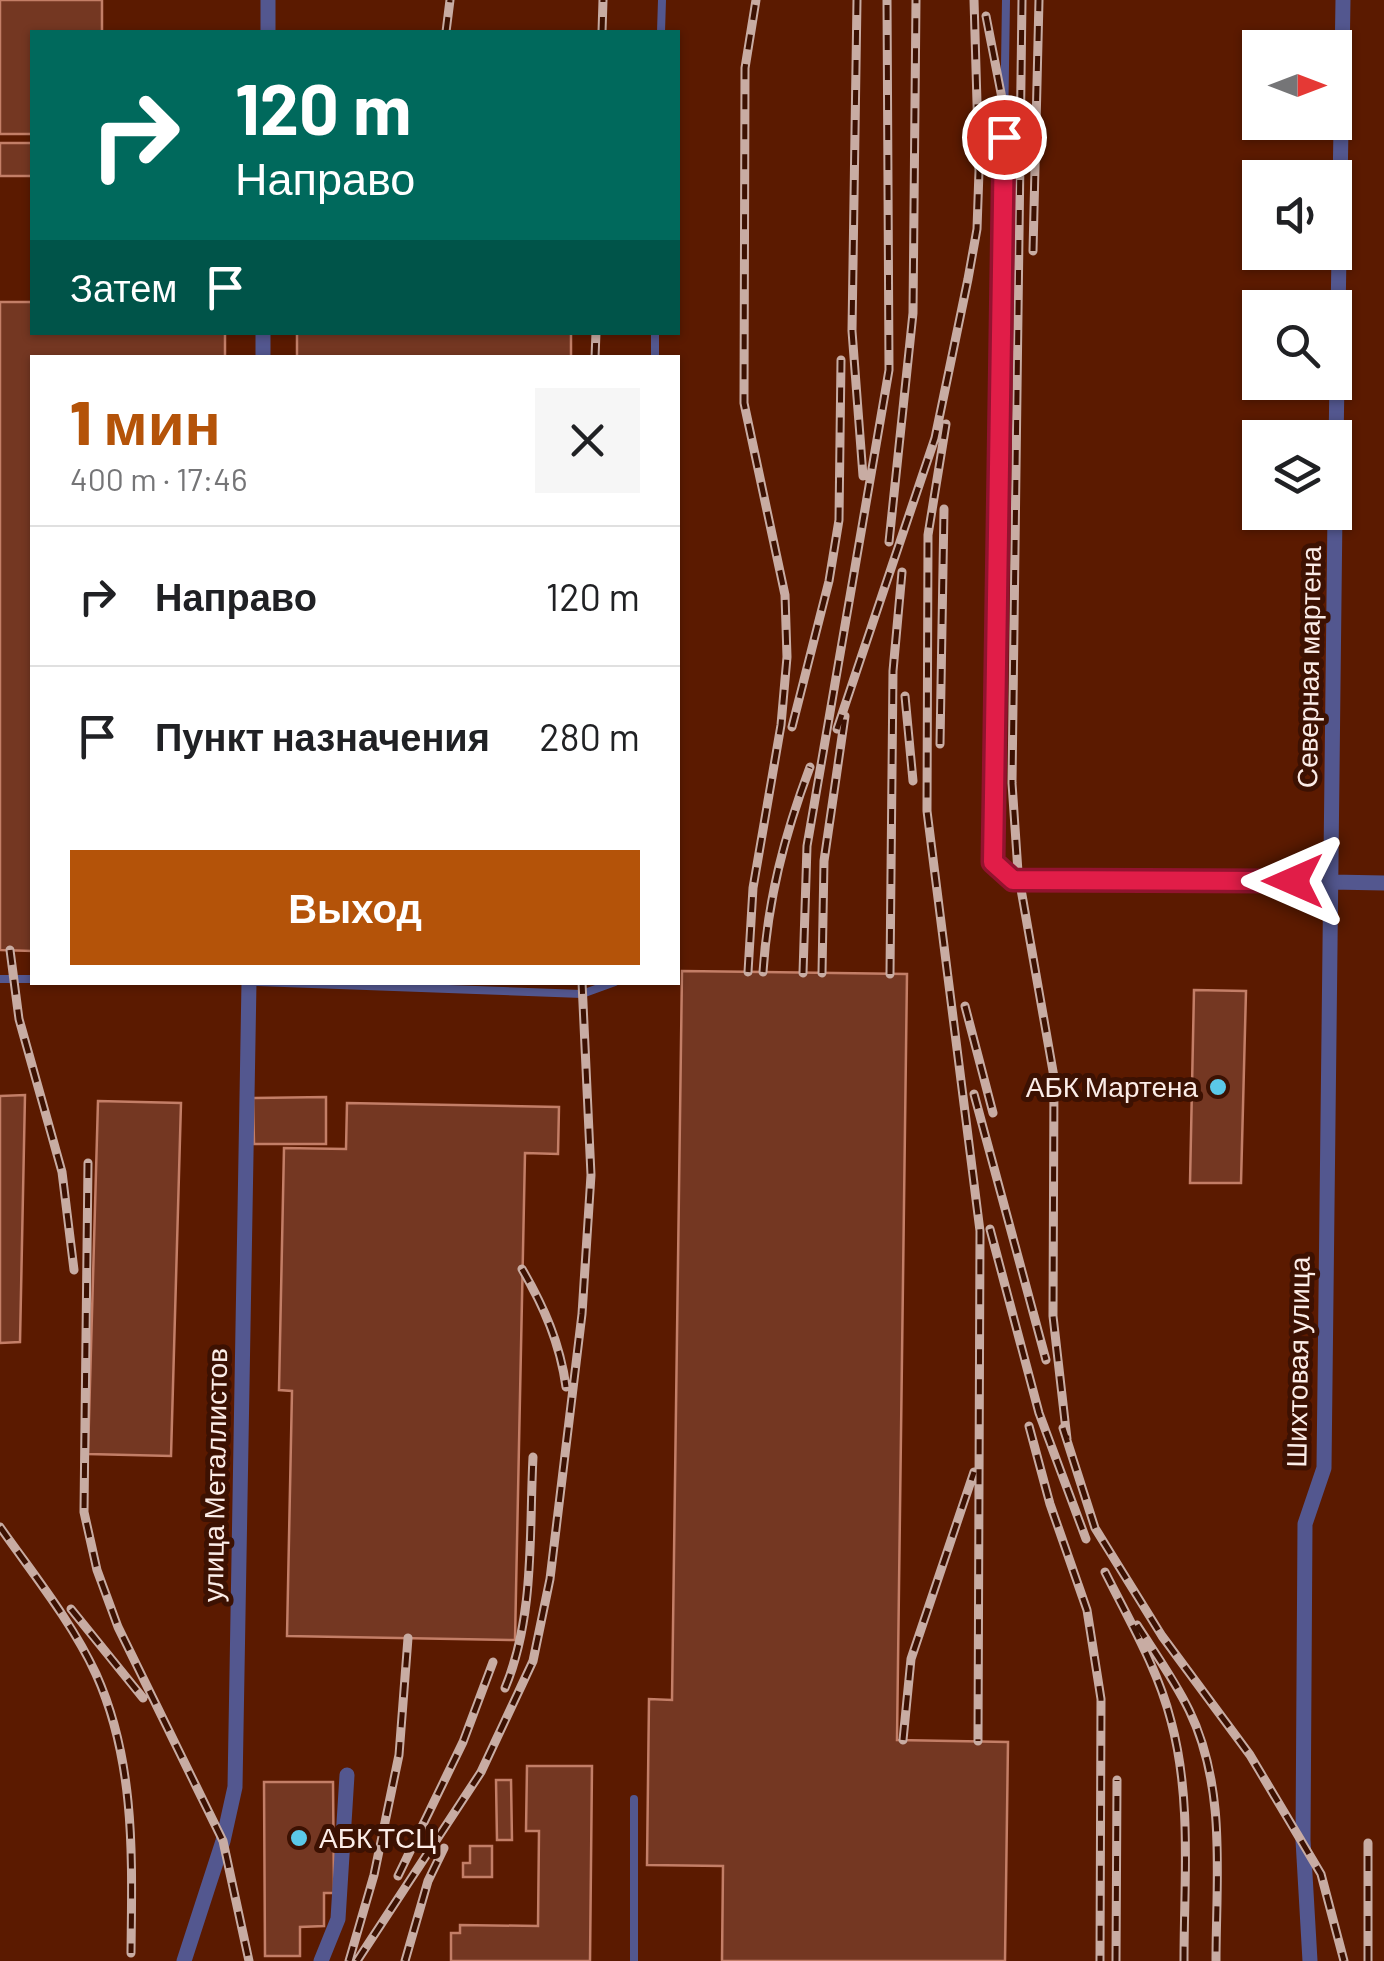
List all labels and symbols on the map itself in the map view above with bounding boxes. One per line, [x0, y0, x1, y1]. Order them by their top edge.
north arrow [1242, 30, 1352, 140]
pin [962, 95, 1047, 180]
street label: Северная мартена [1289, 545, 1327, 788]
position arrow [1241, 829, 1345, 933]
place label: АБК Мартена [1026, 1069, 1198, 1103]
marker: АБК Мартена [1207, 1076, 1229, 1098]
street label: Шихтовая улица [1278, 1256, 1316, 1468]
street label: улица Металлистов [195, 1348, 233, 1602]
place label: АБК ТСЦ [319, 1820, 436, 1854]
marker: АБК ТСЦ [288, 1827, 310, 1849]

